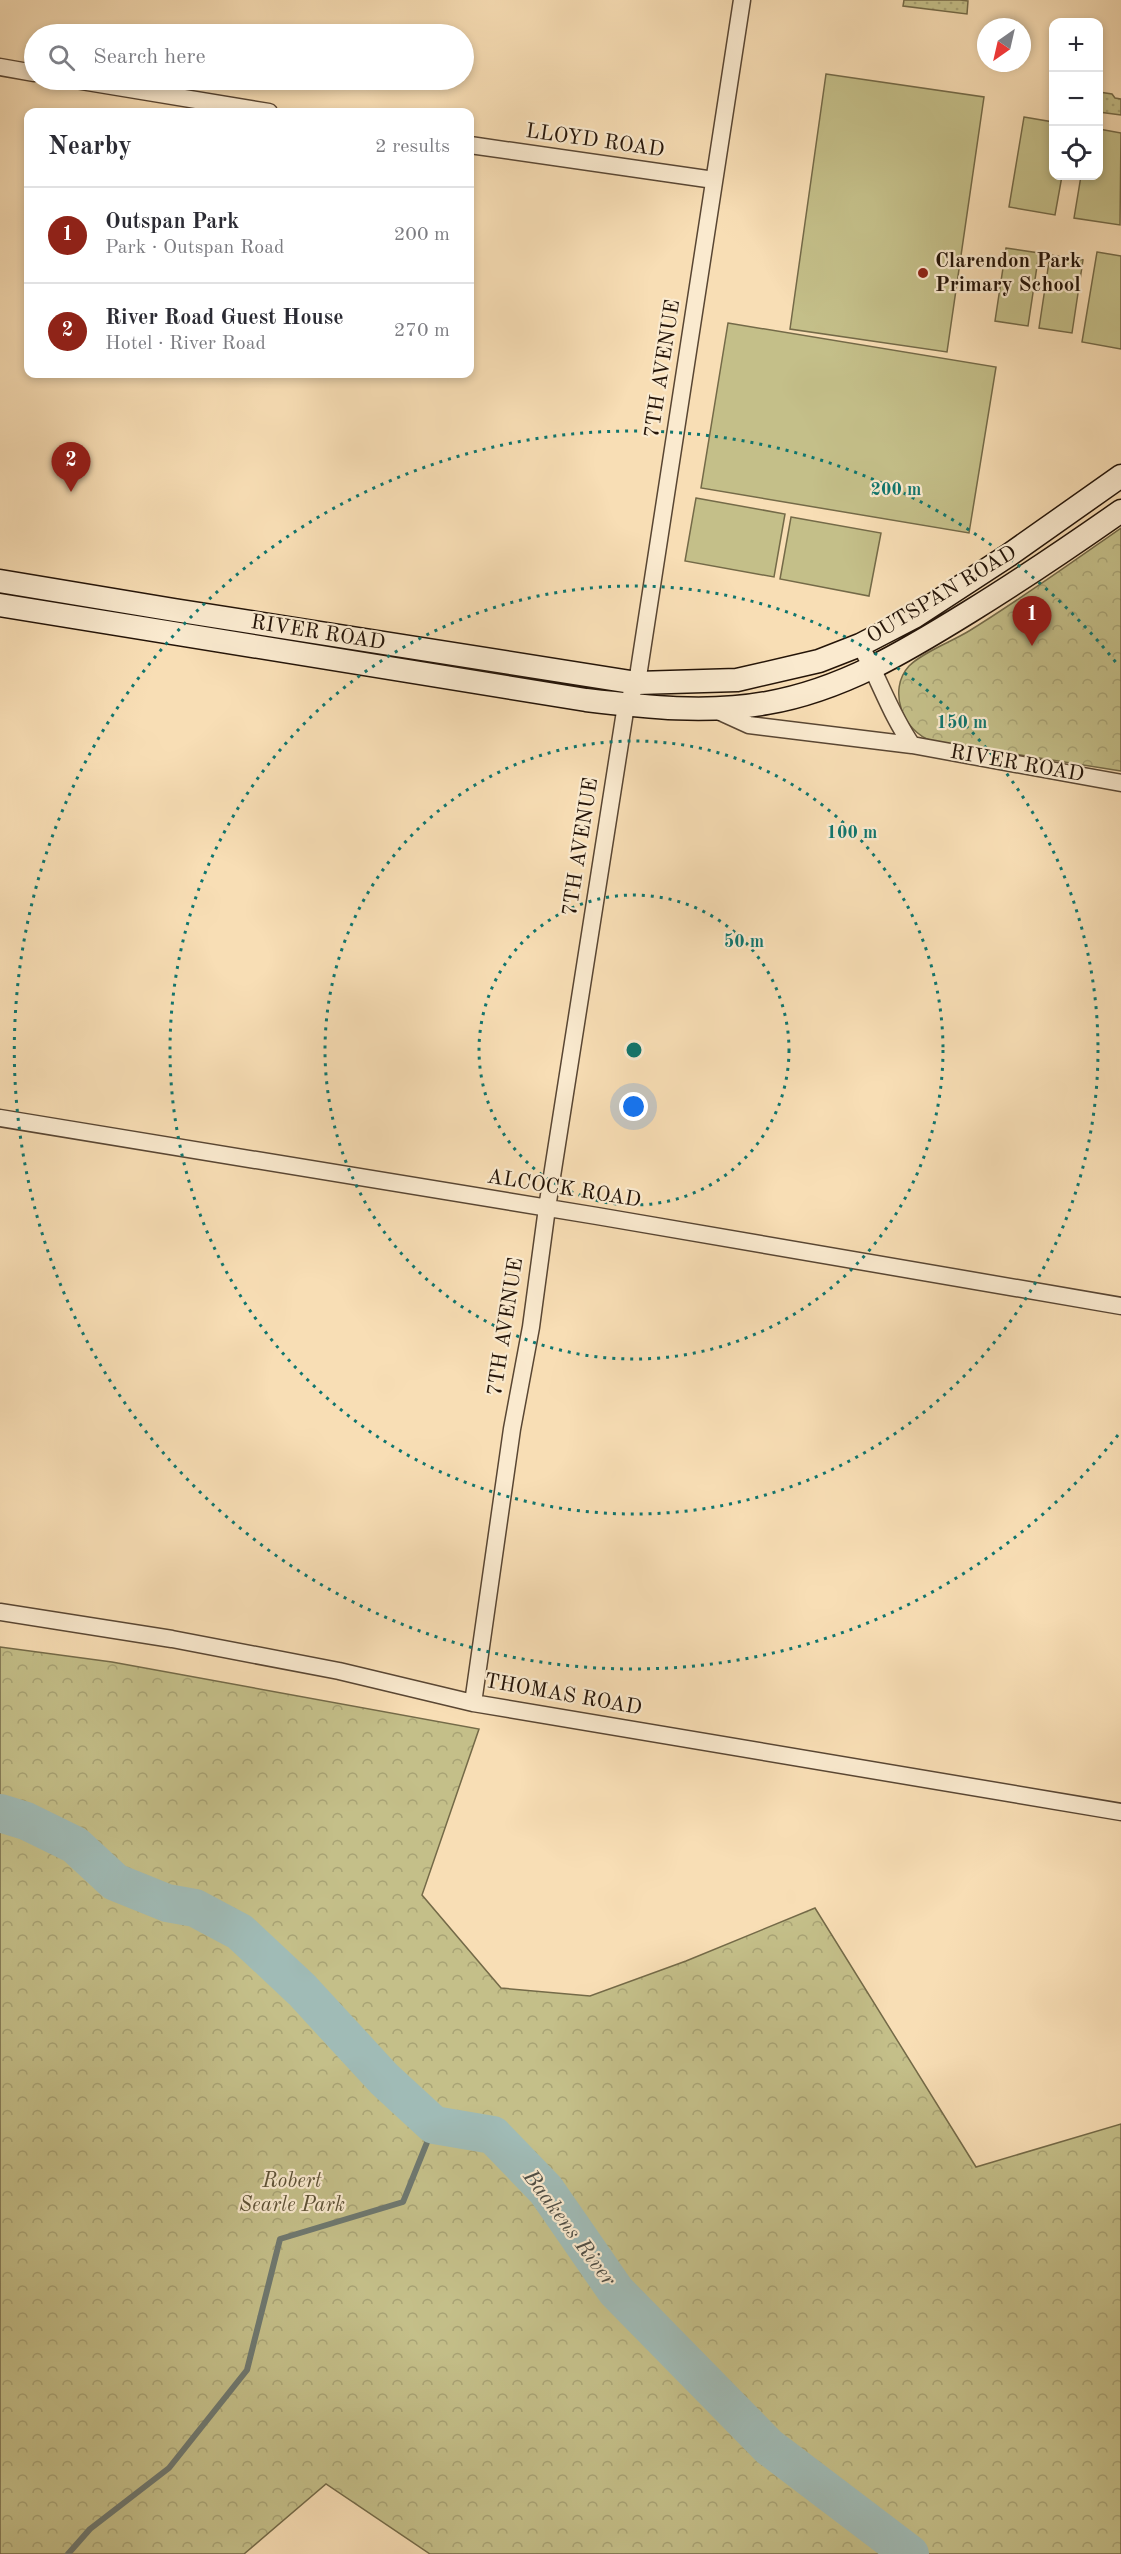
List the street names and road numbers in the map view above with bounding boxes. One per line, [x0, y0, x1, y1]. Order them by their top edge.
street label: LLOYD ROAD [524, 121, 666, 161]
street label: 7TH AVENUE [642, 298, 684, 440]
street label: OUTSPAN ROAD [864, 542, 1020, 648]
street label: RIVER ROAD [249, 612, 387, 654]
street label: RIVER ROAD [948, 742, 1086, 786]
street label: 7TH AVENUE [560, 776, 602, 918]
street label: ALCOCK ROAD [486, 1166, 642, 1212]
street label: 7TH AVENUE [485, 1256, 527, 1398]
street label: THOMAS ROAD [483, 1671, 643, 1719]

